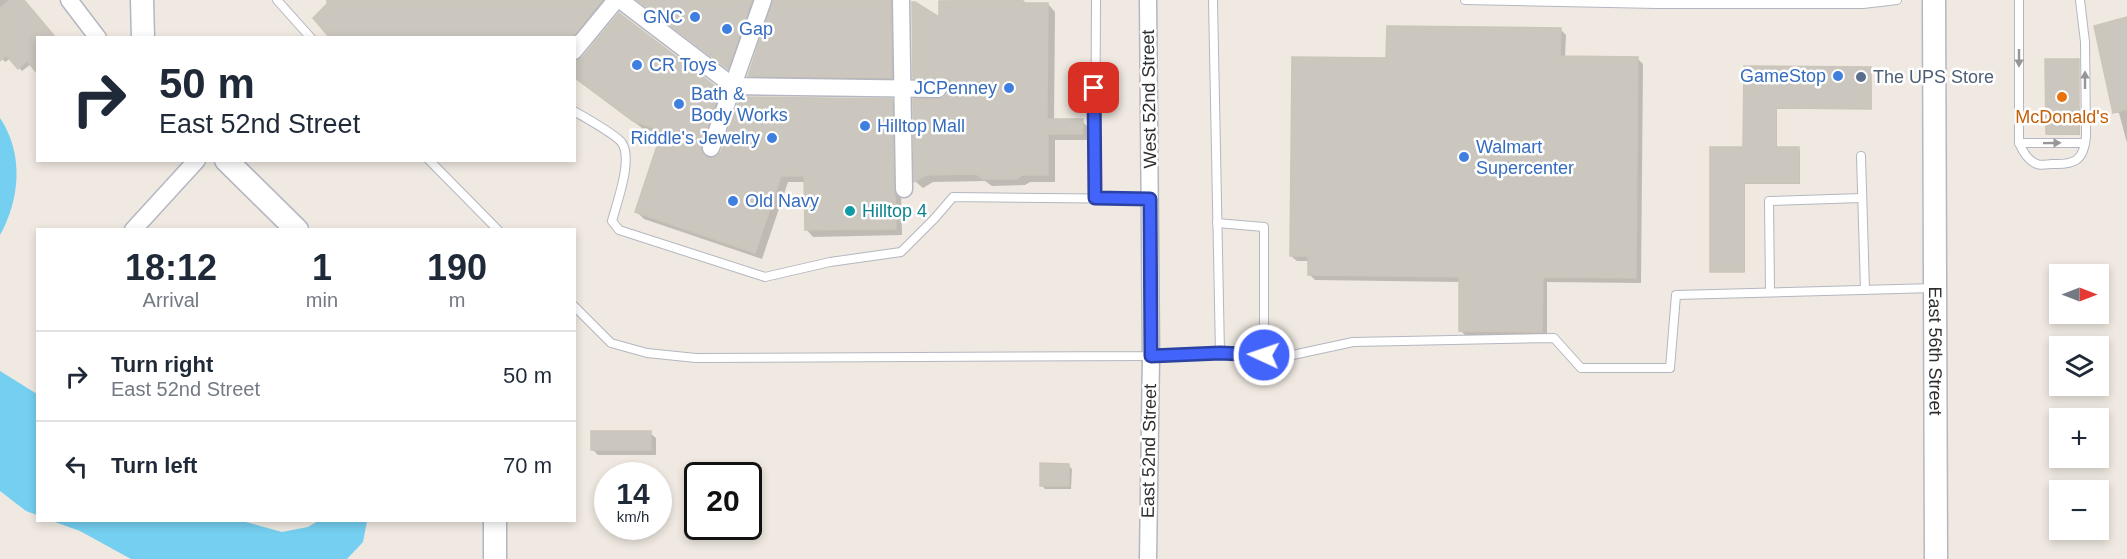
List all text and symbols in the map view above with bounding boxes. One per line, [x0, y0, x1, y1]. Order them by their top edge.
place label: GNC [643, 7, 683, 27]
marker: GNC [688, 10, 702, 24]
place label: Gap [739, 19, 773, 39]
marker: Gap [720, 22, 734, 36]
street label: West 52nd Street [1138, 29, 1160, 169]
one-way arrow [2014, 49, 2024, 68]
place label: CR Toys [649, 55, 717, 75]
marker: CR Toys [630, 58, 644, 72]
icon: right [60, 60, 138, 138]
text: 50 m [159, 60, 255, 107]
pin [1068, 62, 1119, 113]
place label: GameStop [1740, 66, 1826, 86]
place label: The UPS Store [1873, 67, 1994, 87]
marker: GameStop [1831, 69, 1845, 83]
marker: The UPS Store [1854, 70, 1868, 84]
one-way arrow [2080, 70, 2090, 89]
icon: arrive [1077, 71, 1110, 104]
place label: JCPenney [914, 78, 997, 98]
marker: JCPenney [1002, 81, 1016, 95]
place label: Bath & Body Works [691, 84, 788, 125]
marker: McDonald's [2055, 90, 2069, 104]
marker: Bath & Body Works [672, 97, 686, 111]
place label: McDonald's [2015, 107, 2109, 127]
text: East 52nd Street [159, 109, 360, 139]
place label: Hilltop Mall [877, 116, 965, 136]
marker: Hilltop Mall [858, 119, 872, 133]
place label: Riddle's Jewelry [631, 128, 760, 148]
marker: Riddle's Jewelry [765, 131, 779, 145]
place label: Walmart Supercenter [1476, 137, 1574, 178]
one-way arrow [2043, 138, 2062, 148]
marker: Walmart Supercenter [1457, 150, 1471, 164]
place label: Old Navy [745, 191, 819, 211]
marker: Old Navy [726, 194, 740, 208]
place label: Hilltop 4 [862, 201, 927, 221]
marker: Hilltop 4 [843, 204, 857, 218]
text: 18:12 [125, 247, 217, 288]
text: 1 [312, 247, 332, 288]
text: 190 [427, 247, 487, 288]
north arrow [2049, 264, 2109, 324]
map controls [2049, 264, 2109, 540]
street label: East 56th Street [1925, 286, 1945, 416]
text: Arrival [143, 289, 199, 311]
text: min [306, 289, 338, 311]
text: m [449, 289, 465, 311]
position arrow [1232, 323, 1296, 387]
button: layers [2049, 336, 2109, 396]
text: Turn right [111, 352, 213, 377]
icon: right [60, 360, 93, 393]
text: 50 m [503, 363, 552, 388]
text: East 52nd Street [111, 378, 260, 400]
street label: East 52nd Street [1138, 384, 1160, 518]
button: + [2049, 408, 2109, 468]
icon: left [60, 450, 93, 483]
text: Turn left [111, 453, 197, 478]
text: 70 m [503, 453, 552, 478]
speed limit sign: 20 [684, 462, 762, 540]
text: 14 [616, 477, 650, 510]
button: − [2049, 480, 2109, 540]
text: km/h [617, 508, 649, 525]

